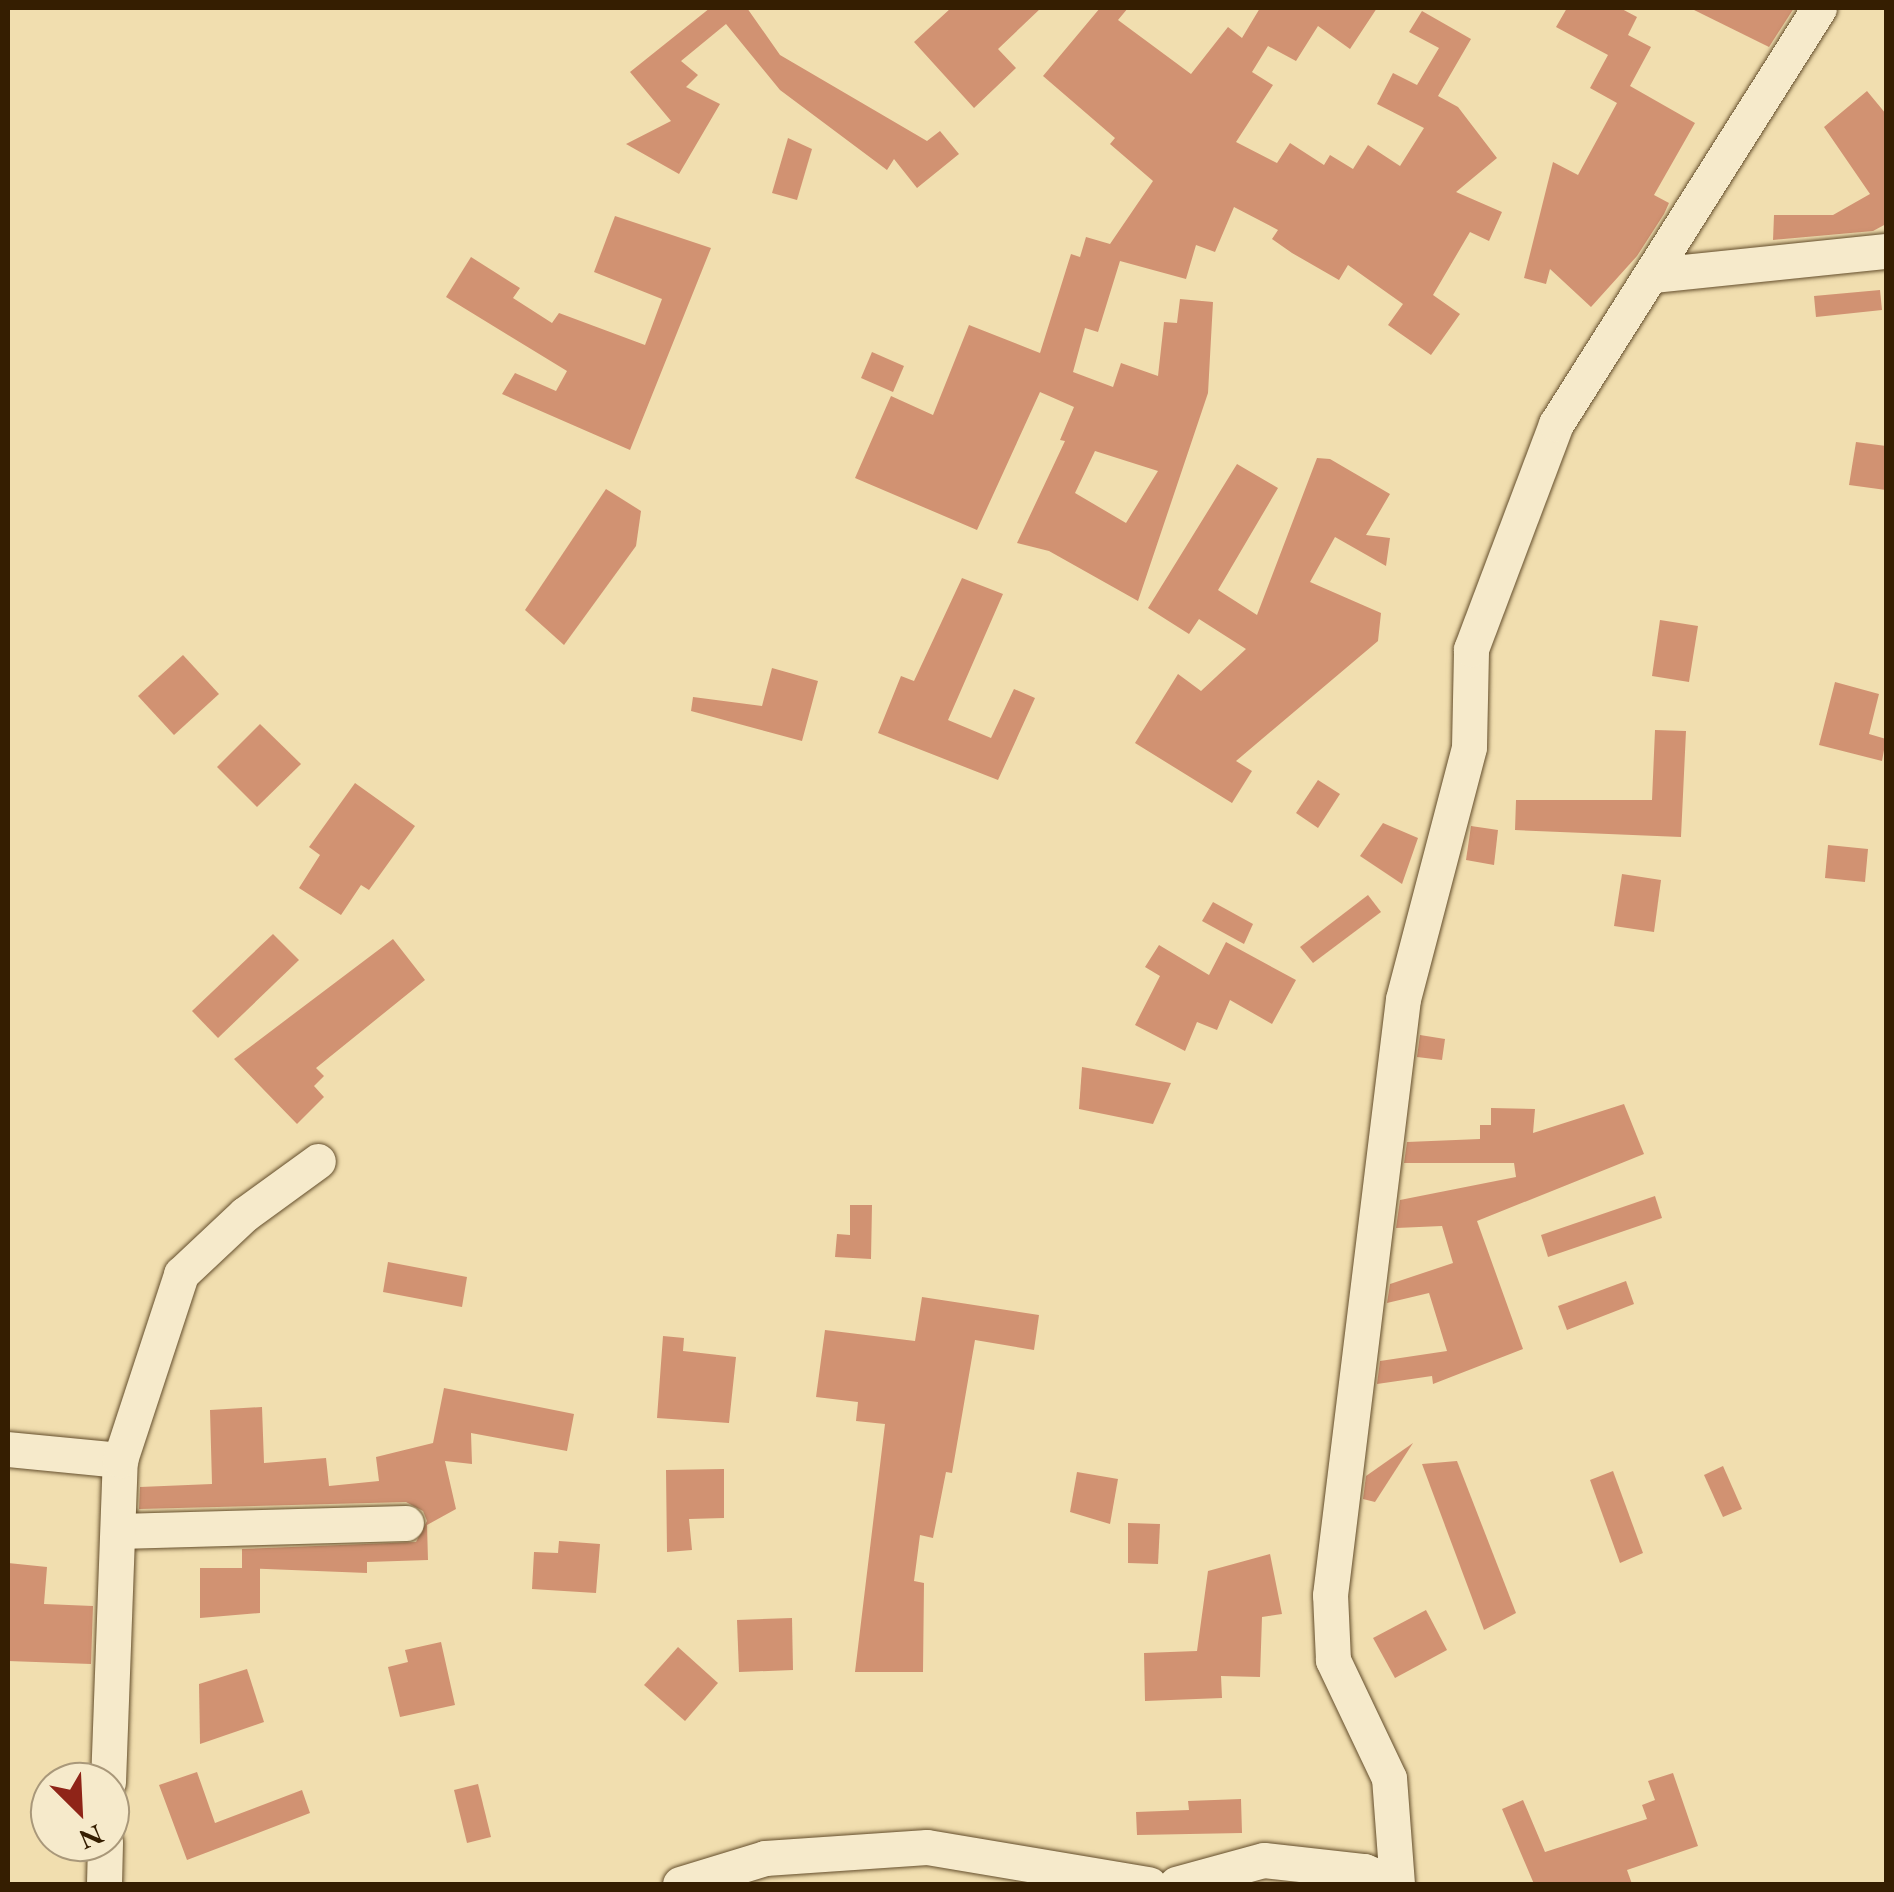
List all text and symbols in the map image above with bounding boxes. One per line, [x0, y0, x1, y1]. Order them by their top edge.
north arrow [30, 1762, 130, 1862]
text: N [74, 1817, 109, 1859]

